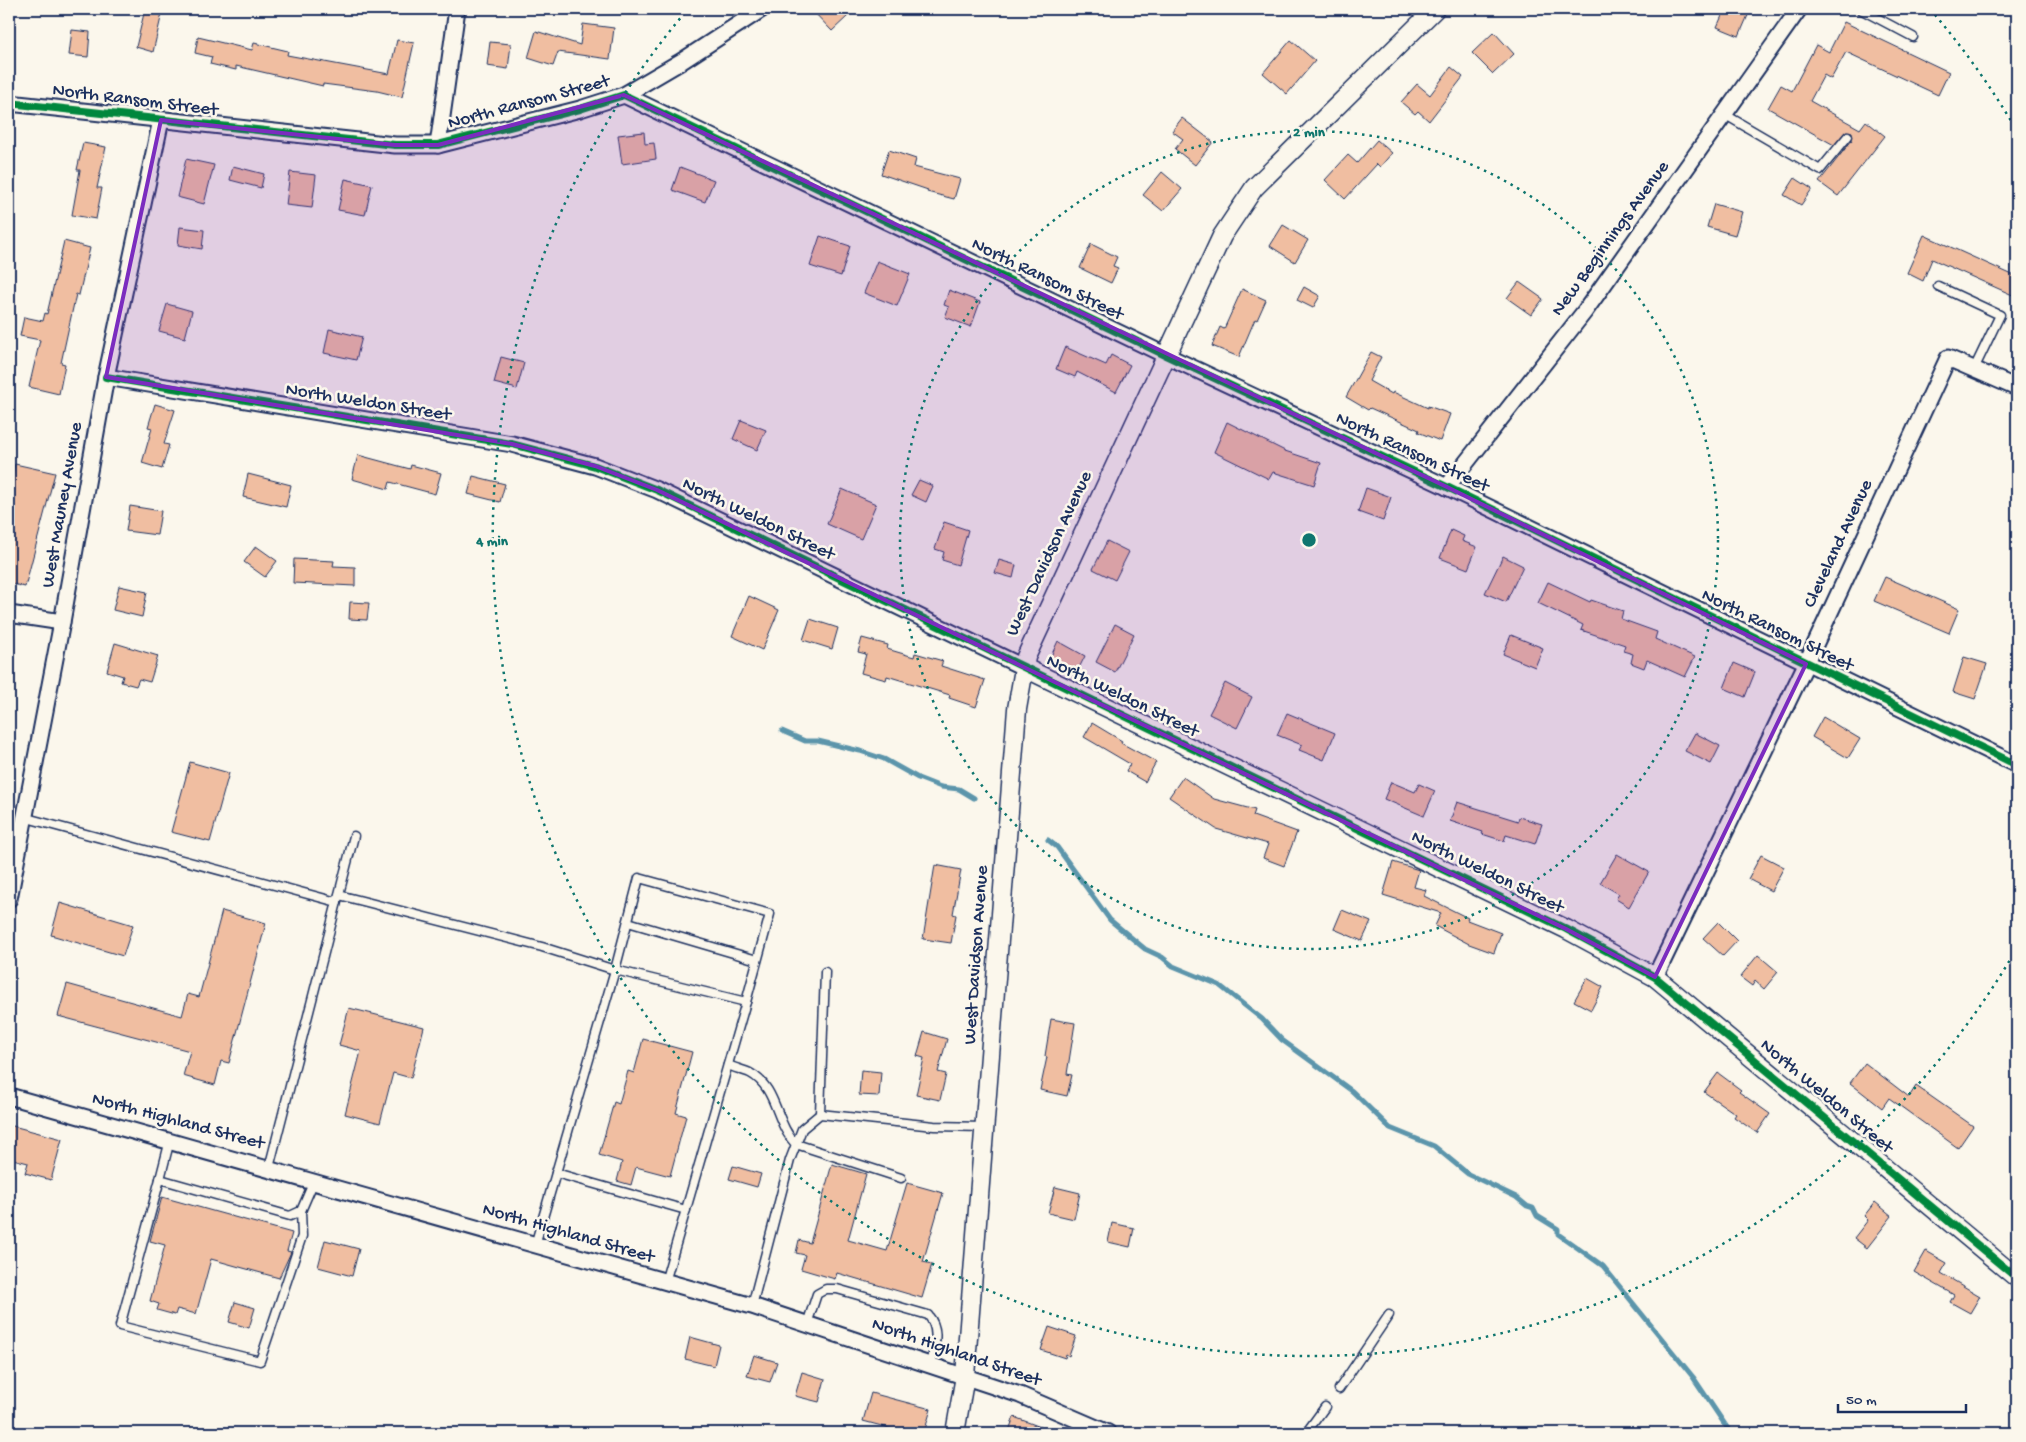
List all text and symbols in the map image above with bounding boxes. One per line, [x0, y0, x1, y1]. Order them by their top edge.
street label: North Ransom Street [446, 70, 615, 136]
street label: North Ransom Street [51, 79, 221, 123]
text: 2 min [1293, 124, 1326, 142]
street label: New Beginnings Avenue [1547, 157, 1675, 321]
street label: North Ransom Street [967, 233, 1129, 328]
street label: North Weldon Street [284, 379, 454, 428]
street label: North Ransom Street [1332, 407, 1494, 500]
street label: West Mauney Avenue [37, 420, 89, 590]
street label: West Davidson Avenue [1002, 468, 1098, 640]
street label: North Weldon Street [678, 473, 840, 568]
street label: Cleveland Avenue [1799, 476, 1879, 612]
centre of rings [1300, 531, 1318, 549]
text: 4 min [475, 533, 509, 551]
street label: North Ransom Street [1697, 584, 1859, 679]
street label: North Weldon Street [1042, 650, 1204, 745]
street label: North Weldon Street [1407, 826, 1569, 921]
street label: West Davidson Avenue [959, 865, 995, 1045]
street label: North Weldon Street [1755, 1035, 1899, 1161]
street label: North Highland Street [89, 1088, 269, 1157]
street label: North Highland Street [480, 1198, 659, 1270]
street label: North Highland Street [868, 1313, 1046, 1393]
scale bar [1838, 1382, 1966, 1414]
text: 50 m [1846, 1392, 1877, 1410]

